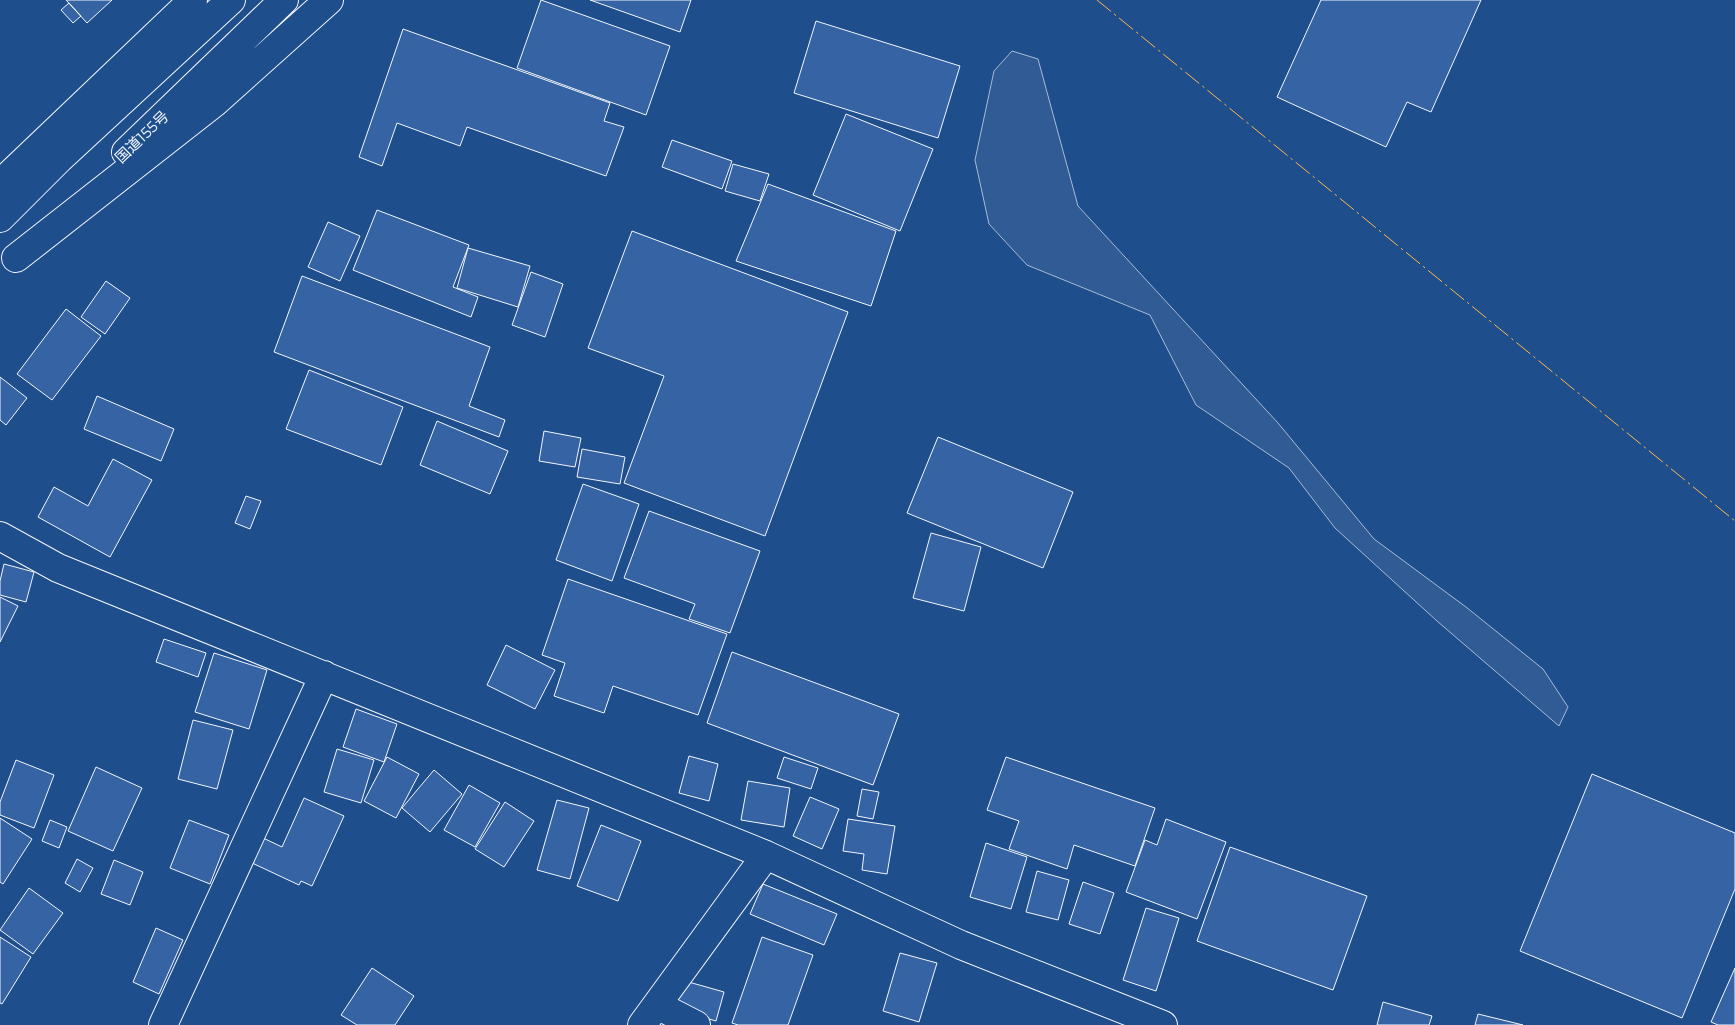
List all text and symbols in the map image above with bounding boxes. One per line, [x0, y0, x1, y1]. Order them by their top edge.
street label: 国道155号 [111, 106, 172, 167]

